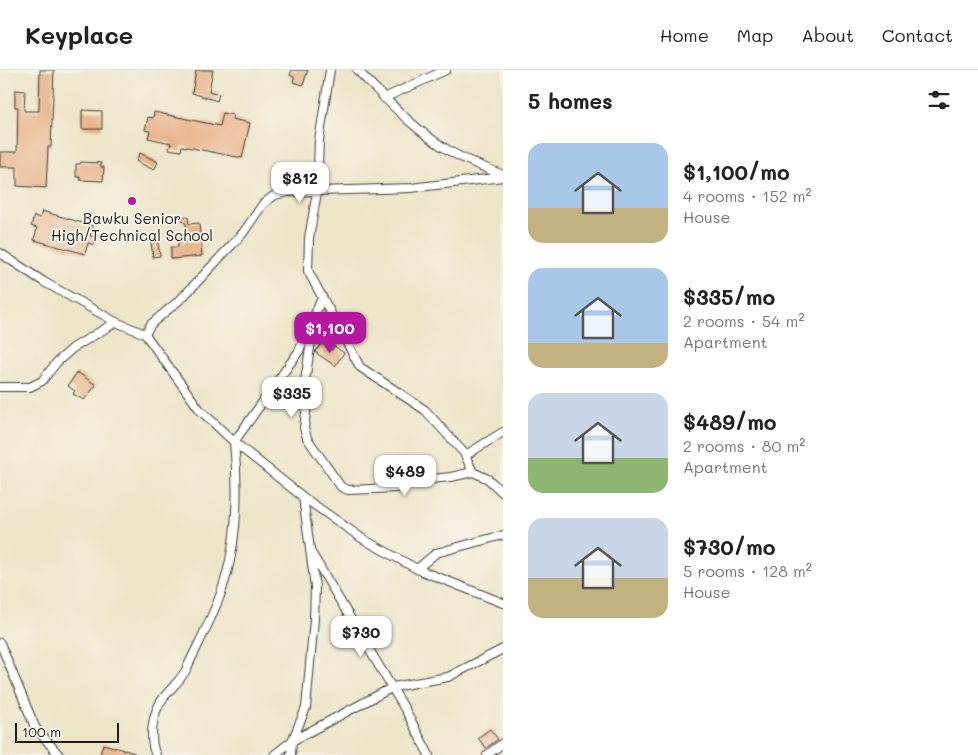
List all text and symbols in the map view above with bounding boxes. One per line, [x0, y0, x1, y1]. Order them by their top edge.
text: Keyplace [25, 19, 133, 50]
text: Home [660, 23, 709, 47]
text: Map [737, 23, 773, 47]
text: About [801, 23, 854, 47]
text: Contact [882, 23, 953, 47]
icon: filters [925, 86, 953, 114]
text: 5 homes [528, 87, 613, 114]
text: $1,100/mo [683, 158, 790, 185]
pin: $812 [270, 162, 330, 204]
icon: home [568, 163, 628, 223]
text: $812 [282, 167, 318, 188]
text: 4 rooms · 152 m² [683, 185, 812, 206]
marker: Bawku Senior High/Technical School [126, 195, 138, 207]
text: House [683, 206, 730, 227]
place label: Bawku Senior High/Technical School [51, 208, 213, 245]
text: $335/mo [683, 283, 775, 310]
icon: home [568, 288, 628, 348]
text: 2 rooms · 54 m² [683, 310, 804, 331]
pin: $1,100 [289, 312, 371, 354]
text: $1,100 [305, 317, 355, 338]
text: Apartment [683, 331, 768, 352]
pin: $335 [262, 376, 322, 419]
text: $335 [273, 382, 311, 403]
text: $489/mo [683, 408, 777, 435]
icon: home [568, 413, 628, 473]
text: 2 rooms · 80 m² [683, 435, 805, 456]
pin: $489 [375, 454, 435, 497]
text: Apartment [683, 456, 768, 477]
text: $489 [385, 460, 425, 481]
text: $730/mo [683, 533, 775, 560]
icon: home [568, 538, 628, 598]
text: 5 rooms · 128 m² [683, 560, 812, 581]
text: House [683, 581, 730, 602]
pin: $730 [331, 616, 391, 658]
text: $730 [342, 621, 380, 642]
scale bar [15, 720, 119, 743]
text: 100 m [22, 722, 61, 741]

